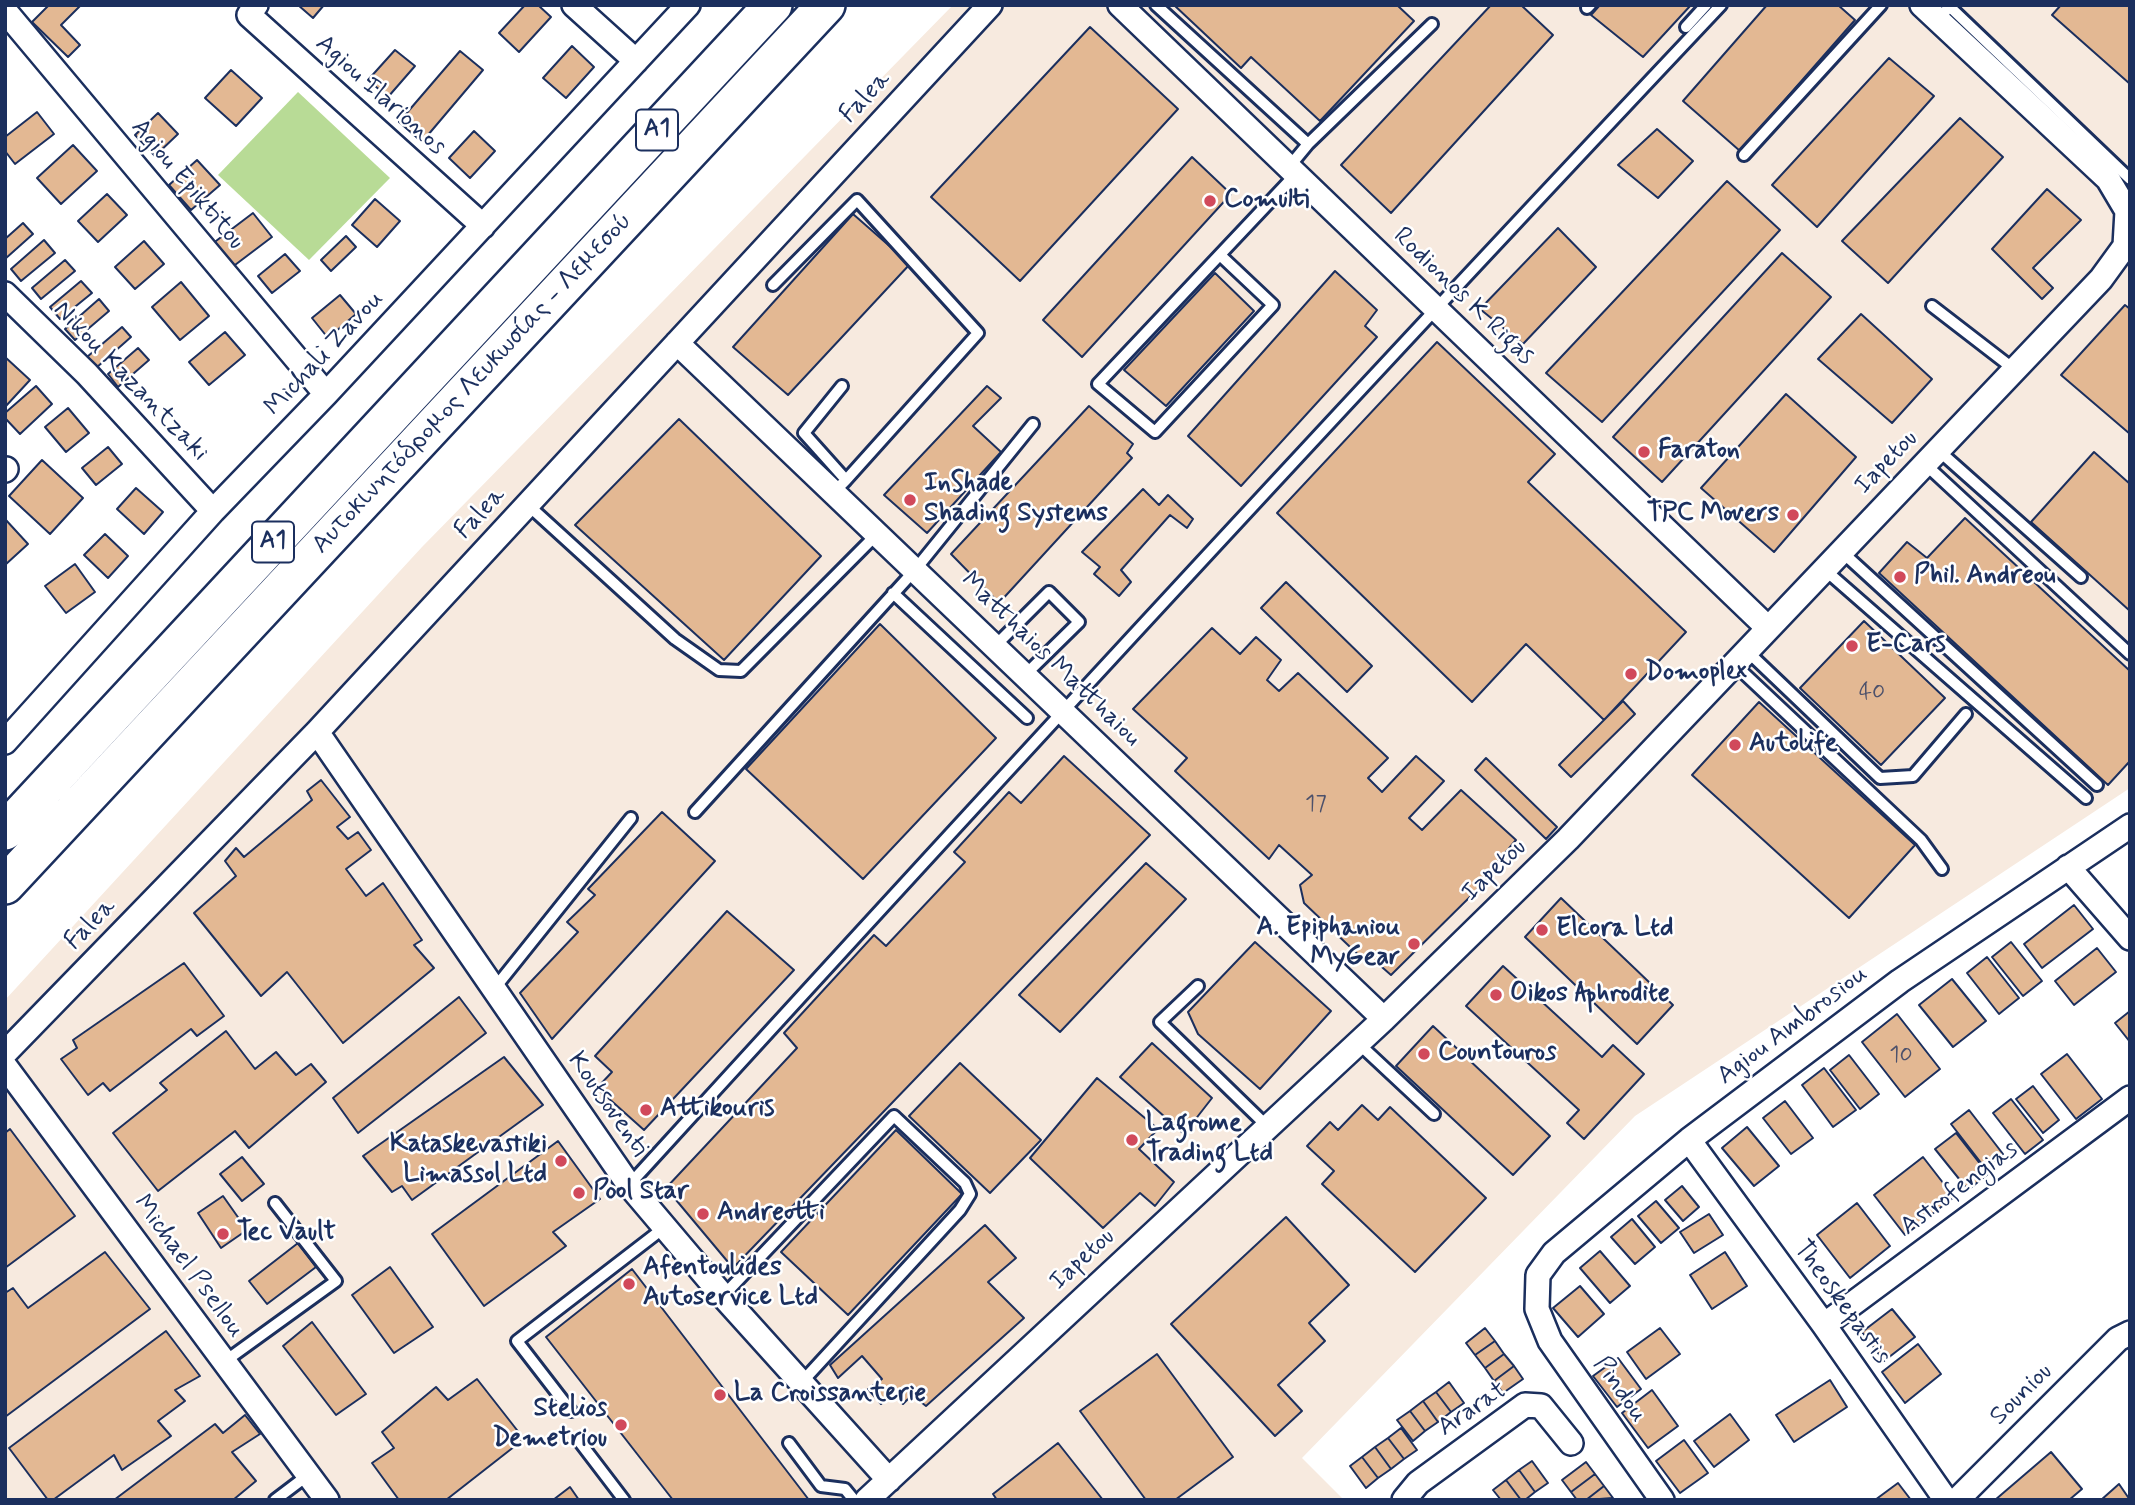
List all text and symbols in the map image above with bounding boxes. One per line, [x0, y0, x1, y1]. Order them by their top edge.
street label: Agiou Ilarionos [308, 29, 452, 163]
street label: Falea [834, 65, 898, 131]
road number: A1 [636, 110, 678, 150]
street label: Agiou Epiktitou [123, 113, 251, 257]
place label: Comulti [1224, 185, 1309, 217]
marker: Comulti [1202, 193, 1218, 209]
street label: Αυτοκινητόδρομος Λευκωσίας - Λεμεσού [306, 207, 640, 561]
street label: Rodionos K Rigas [1386, 222, 1540, 372]
street label: Michali Zavou [259, 285, 391, 423]
street label: Nikou Kazantzaki [46, 295, 214, 469]
street label: Iapetou [1849, 424, 1925, 502]
place label: Faraton [1658, 436, 1740, 468]
marker: Faraton [1636, 444, 1652, 460]
place label: InShade Shading Systems [924, 469, 1108, 530]
street label: Falea [449, 481, 513, 547]
marker: InShade Shading Systems [902, 492, 918, 508]
place label: TPC Movers [1647, 499, 1779, 531]
marker: TPC Movers [1785, 507, 1801, 523]
road number: A1 [252, 522, 294, 562]
place label: Phil. Andreou [1914, 561, 2055, 593]
street label: Matthaios Matthaiou [953, 566, 1147, 754]
marker: Phil. Andreou [1892, 569, 1908, 585]
place label: E-Cars [1866, 630, 1946, 662]
marker: E-Cars [1844, 638, 1860, 654]
place label: Domoplex [1645, 658, 1747, 690]
marker: Domoplex [1623, 666, 1639, 682]
house number: 40 [1859, 679, 1885, 707]
place label: Autolife [1749, 729, 1838, 761]
marker: Autolife [1727, 737, 1743, 753]
house number: 17 [1305, 791, 1327, 819]
street label: Iapetou [1456, 833, 1534, 909]
street label: Falea [59, 892, 123, 958]
place label: A. Epiphaniou MyGear [1256, 913, 1400, 974]
place label: Elcora Ltd [1556, 914, 1673, 946]
marker: Elcora Ltd [1534, 922, 1550, 938]
marker: A. Epiphaniou MyGear [1406, 936, 1422, 952]
street label: Agiou Ambrosiou [1712, 959, 1874, 1093]
place label: Oikos Aphrodite [1510, 979, 1670, 1011]
marker: Oikos Aphrodite [1488, 987, 1504, 1003]
place label: Countouros [1438, 1038, 1556, 1070]
house number: 10 [1889, 1042, 1913, 1070]
marker: Countouros [1416, 1046, 1432, 1062]
street label: Koutsoventi [560, 1047, 654, 1163]
place label: Attikouris [660, 1094, 775, 1126]
marker: Attikouris [638, 1102, 654, 1118]
place label: Lagrome Trading Ltd [1146, 1109, 1273, 1170]
place label: Kataskevastiki Limassol Ltd [390, 1130, 547, 1192]
marker: Lagrome Trading Ltd [1124, 1132, 1140, 1148]
street label: Astrofengias [1895, 1135, 2025, 1243]
marker: Kataskevastiki Limassol Ltd [553, 1153, 569, 1169]
place label: Pool Star [593, 1177, 689, 1209]
marker: Pool Star [571, 1185, 587, 1201]
street label: Michael Psellou [126, 1189, 250, 1345]
place label: Andreotti [717, 1198, 825, 1230]
marker: Andreotti [695, 1206, 711, 1222]
place label: Tec Vault [237, 1218, 336, 1250]
street label: Iapetou [1044, 1222, 1122, 1298]
marker: Tec Vault [215, 1226, 231, 1242]
street label: Theoskepastis [1786, 1235, 1896, 1371]
place label: Afentoulides Autoservice Ltd [643, 1253, 818, 1314]
marker: Afentoulides Autoservice Ltd [621, 1276, 637, 1292]
street label: Pindou [1585, 1351, 1653, 1429]
street label: Souniou [1984, 1357, 2060, 1433]
street label: Ararat [1432, 1376, 1514, 1444]
place label: La Croissanterie [734, 1379, 926, 1411]
marker: La Croissanterie [712, 1387, 728, 1403]
place label: Stelios Demetriou [492, 1394, 607, 1456]
marker: Stelios Demetriou [613, 1417, 629, 1433]

